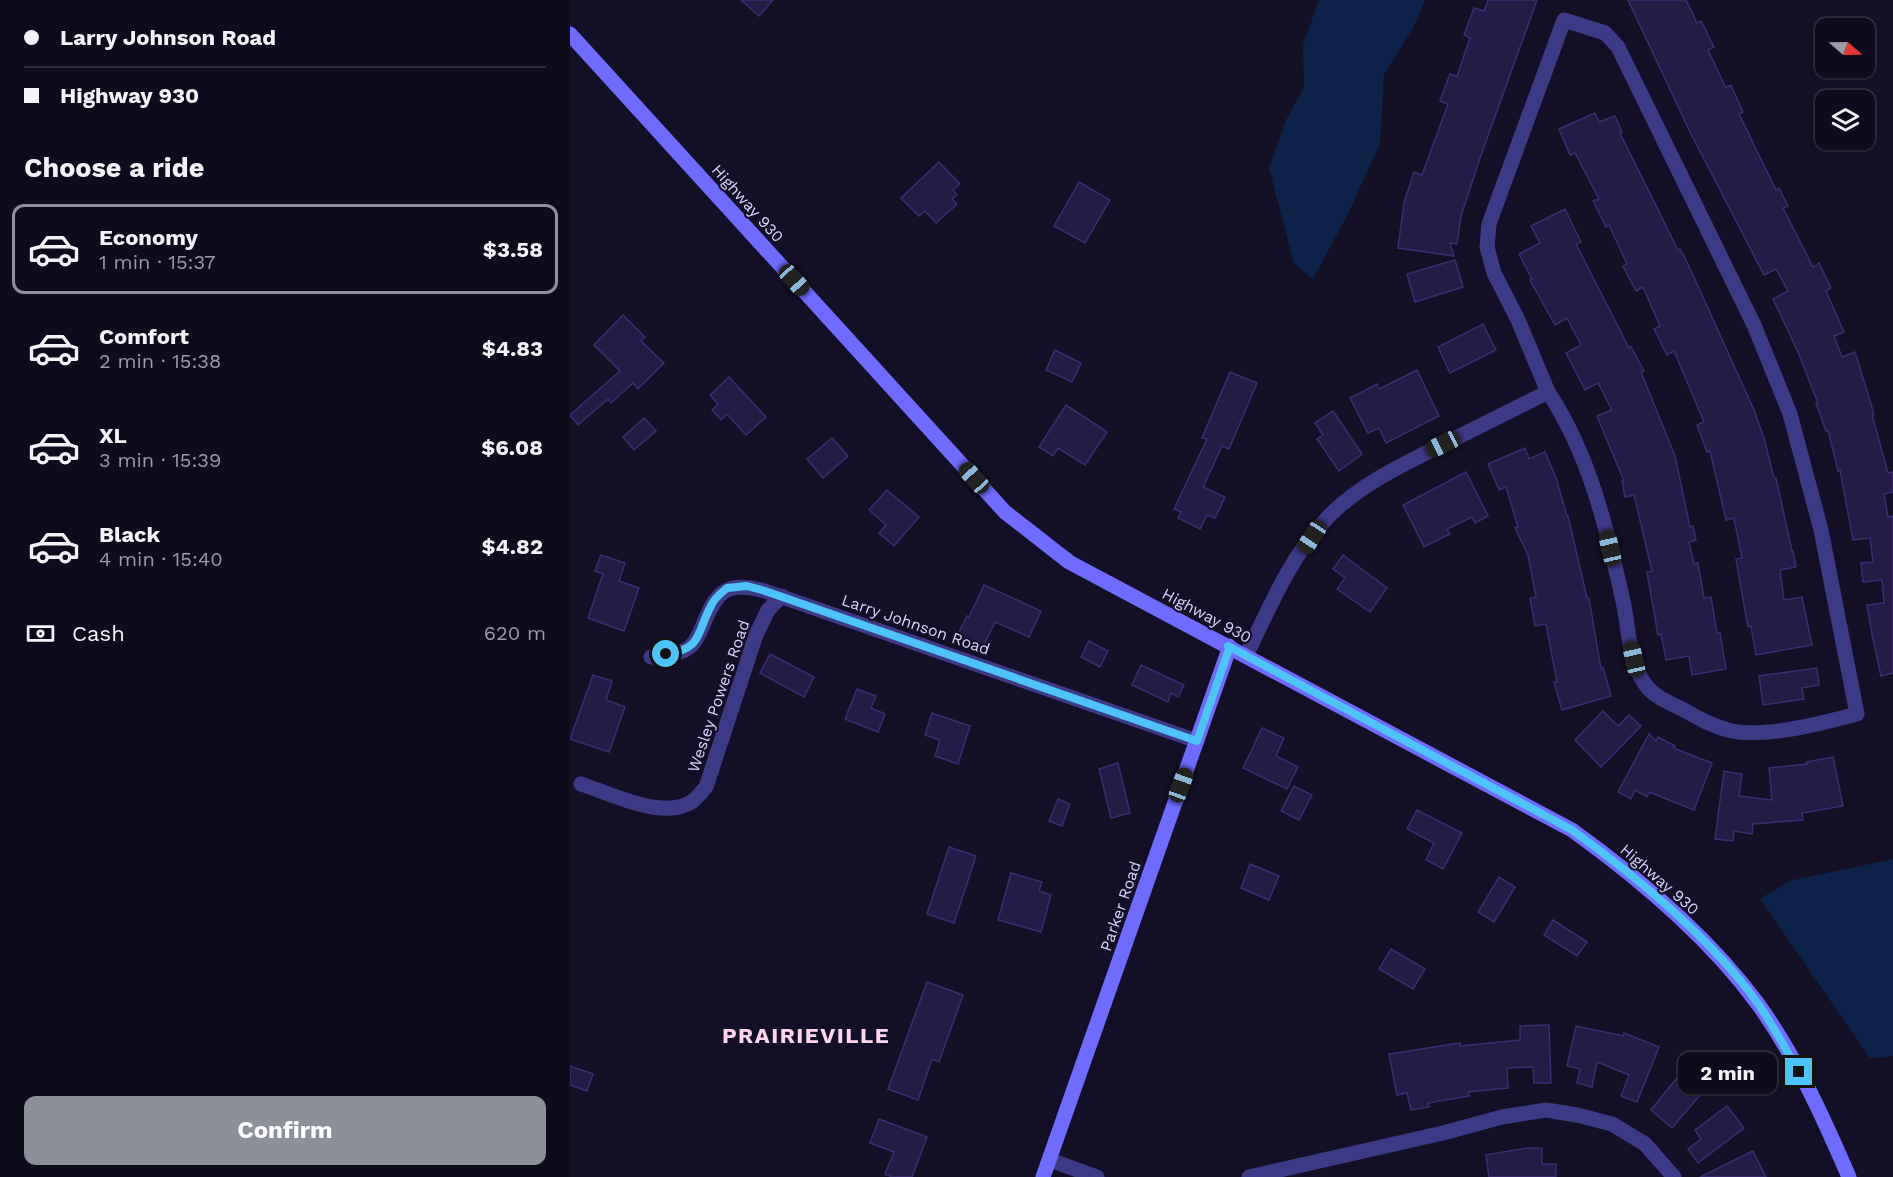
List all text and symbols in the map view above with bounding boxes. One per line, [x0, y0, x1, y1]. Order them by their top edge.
north arrow [1815, 18, 1875, 78]
map controls [1815, 18, 1875, 150]
text: Larry Johnson Road [60, 25, 276, 50]
text: Highway 930 [60, 83, 199, 108]
button: layers [1815, 90, 1875, 150]
text: Choose a ride [24, 152, 204, 184]
street label: Highway 930 [708, 160, 788, 246]
icon: car [27, 222, 81, 276]
text: Economy [99, 225, 198, 250]
text: $3.58 [483, 237, 543, 262]
text: 1 min · 15:37 [99, 250, 216, 274]
car [775, 261, 813, 299]
icon: car [27, 321, 81, 375]
text: Comfort [99, 324, 189, 349]
text: $4.83 [482, 336, 543, 361]
text: 2 min · 15:38 [99, 349, 221, 373]
icon: car [27, 420, 81, 474]
text: XL [99, 423, 127, 448]
car [1423, 428, 1463, 460]
text: $6.08 [481, 435, 543, 460]
text: 3 min · 15:39 [99, 448, 221, 472]
car [955, 459, 993, 497]
car [1295, 517, 1329, 557]
icon: car [27, 519, 81, 573]
text: Black [99, 522, 160, 547]
car [1597, 528, 1623, 568]
text: $4.82 [481, 534, 543, 559]
text: 4 min · 15:40 [99, 547, 223, 571]
street label: Highway 930 [1159, 584, 1255, 647]
street label: Larry Johnson Road [839, 590, 992, 659]
icon: cash [24, 617, 57, 650]
street label: Wesley Powers Road [683, 617, 754, 775]
text: Cash [72, 621, 125, 646]
text: 620 m [484, 621, 546, 645]
car [1621, 639, 1647, 679]
route start [652, 640, 679, 667]
car [1166, 765, 1196, 805]
street label: Highway 930 [1616, 840, 1703, 919]
street label: Parker Road [1096, 859, 1145, 954]
district label: PRAIRIEVILLE [722, 1023, 890, 1048]
callout: 2 min [1679, 1051, 1778, 1093]
route end [1785, 1058, 1812, 1085]
text: 2 min [1700, 1061, 1755, 1085]
button: Confirm [24, 1096, 546, 1165]

